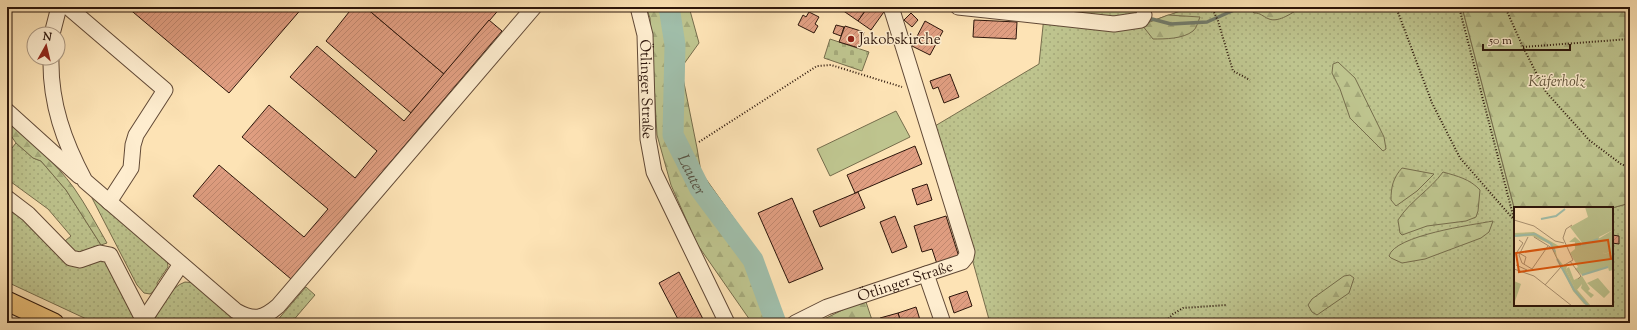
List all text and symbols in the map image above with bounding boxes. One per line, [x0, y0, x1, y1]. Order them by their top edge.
north arrow [26, 26, 66, 66]
scale bar [1483, 26, 1570, 52]
text: N [41, 28, 53, 46]
place label: Jakobskirche [858, 30, 941, 51]
text: 50 m [1488, 32, 1512, 50]
marker: Jakobskirche [846, 34, 856, 44]
street label: Ötlinger Straße [633, 39, 657, 139]
park label: Käferholz [1528, 72, 1586, 93]
water label: Lauter [670, 151, 710, 201]
inset map [1514, 207, 1613, 306]
street label: Ötlinger Straße [855, 257, 956, 308]

